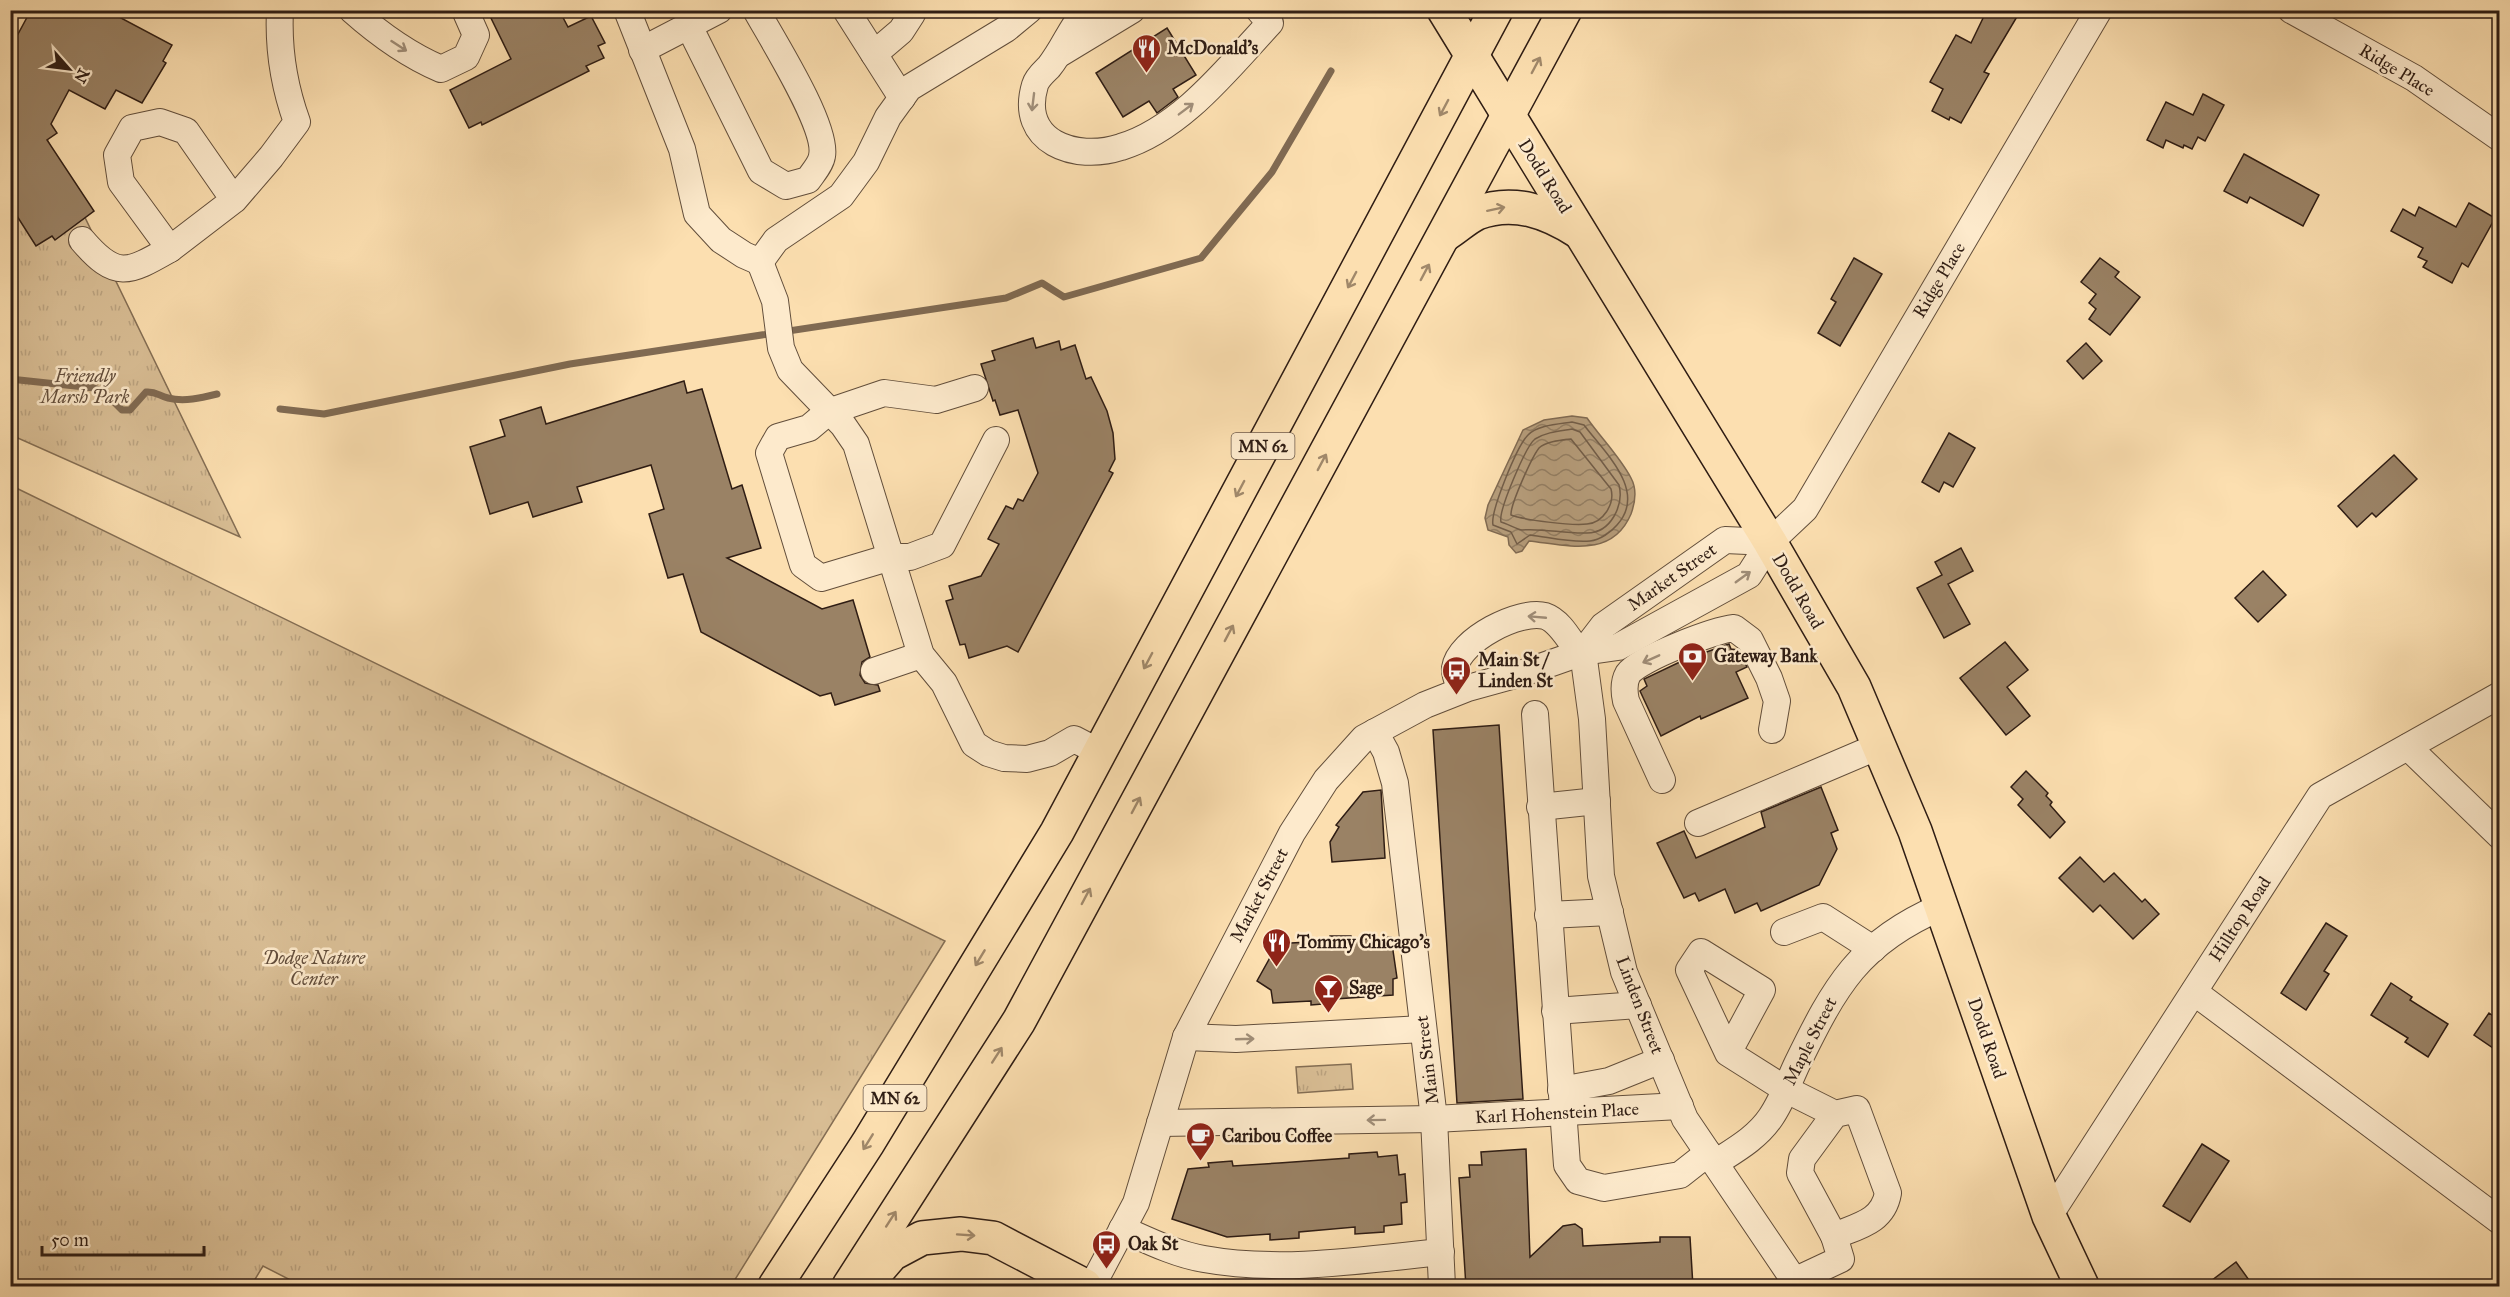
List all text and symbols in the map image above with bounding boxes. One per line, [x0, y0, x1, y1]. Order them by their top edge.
restaurant icon: McDonald's [1130, 32, 1162, 74]
place label: McDonald's [1167, 37, 1259, 59]
north arrow [39, 39, 99, 99]
street label: Ridge Place [2355, 39, 2439, 102]
one-way arrow [390, 40, 407, 52]
one-way arrow [1531, 57, 1542, 75]
text: N [70, 65, 93, 87]
one-way arrow [1027, 91, 1038, 111]
one-way arrow [1438, 98, 1449, 116]
one-way arrow [1177, 103, 1193, 116]
street label: Dodd Road [1513, 135, 1577, 217]
one-way arrow [1485, 203, 1505, 214]
street label: Ridge Place [1908, 238, 1971, 322]
one-way arrow [1420, 263, 1431, 281]
one-way arrow [1346, 270, 1357, 288]
park label: Friendly Marsh Park [39, 365, 129, 408]
road number: MN 62 [1232, 433, 1294, 459]
one-way arrow [1317, 453, 1328, 471]
one-way arrow [1234, 479, 1245, 497]
street label: Market Street [1623, 538, 1721, 616]
street label: Dodd Road [1768, 549, 1828, 633]
one-way arrow [1735, 571, 1751, 584]
one-way arrow [1528, 611, 1547, 622]
one-way arrow [1223, 625, 1235, 642]
bank icon: Gateway Bank [1677, 640, 1709, 682]
place label: Gateway Bank [1714, 645, 1818, 668]
place label: Main St / Linden St [1478, 649, 1553, 692]
one-way arrow [1142, 651, 1153, 669]
bus stop icon: Main St / Linden St [1441, 654, 1473, 696]
one-way arrow [1642, 654, 1660, 665]
one-way arrow [1131, 796, 1142, 814]
street label: Market Street [1225, 844, 1293, 946]
street label: Hilltop Road [2204, 872, 2276, 966]
one-way arrow [1081, 888, 1092, 906]
restaurant icon: Tommy Chicago's [1260, 926, 1292, 968]
place label: Tommy Chicago's [1296, 931, 1430, 954]
park label: Dodge Nature Center [263, 947, 367, 990]
one-way arrow [974, 949, 986, 966]
street label: Linden Street [1611, 953, 1669, 1058]
bar icon: Sage [1312, 972, 1344, 1014]
place label: Sage [1349, 977, 1383, 1000]
street label: Maple Street [1778, 993, 1842, 1089]
street label: Dodd Road [1963, 995, 2011, 1081]
street label: Main Street [1411, 1014, 1443, 1106]
one-way arrow [1234, 1033, 1254, 1044]
one-way arrow [991, 1047, 1003, 1064]
road number: MN 62 [864, 1085, 926, 1111]
street label: Karl Hohenstein Place [1474, 1098, 1640, 1128]
one-way arrow [1366, 1114, 1386, 1126]
cafe icon: Caribou Coffee [1185, 1120, 1217, 1162]
place label: Caribou Coffee [1222, 1125, 1333, 1147]
one-way arrow [862, 1133, 874, 1150]
one-way arrow [885, 1211, 897, 1228]
scale bar [42, 1219, 204, 1257]
bus stop icon: Oak St [1091, 1228, 1123, 1270]
text: 50 m [51, 1229, 89, 1251]
one-way arrow [956, 1230, 975, 1241]
place label: Oak St [1128, 1233, 1179, 1255]

